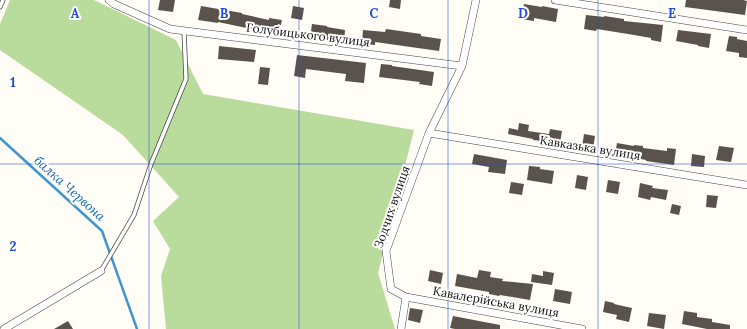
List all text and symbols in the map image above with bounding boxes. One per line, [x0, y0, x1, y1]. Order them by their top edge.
text: A [71, 5, 80, 22]
text: B [220, 5, 229, 22]
text: C [370, 5, 379, 22]
text: D [518, 5, 528, 22]
text: E [668, 5, 676, 22]
street label: Голубицького вулиця [245, 19, 371, 50]
text: 1 [10, 74, 16, 91]
street label: Кавказька вулиця [539, 132, 642, 163]
water label: балка Червона [31, 152, 109, 225]
street label: Зодчих вулиця [370, 164, 413, 250]
text: 2 [10, 238, 17, 255]
street label: Кавалерійська вулиця [432, 283, 560, 320]

